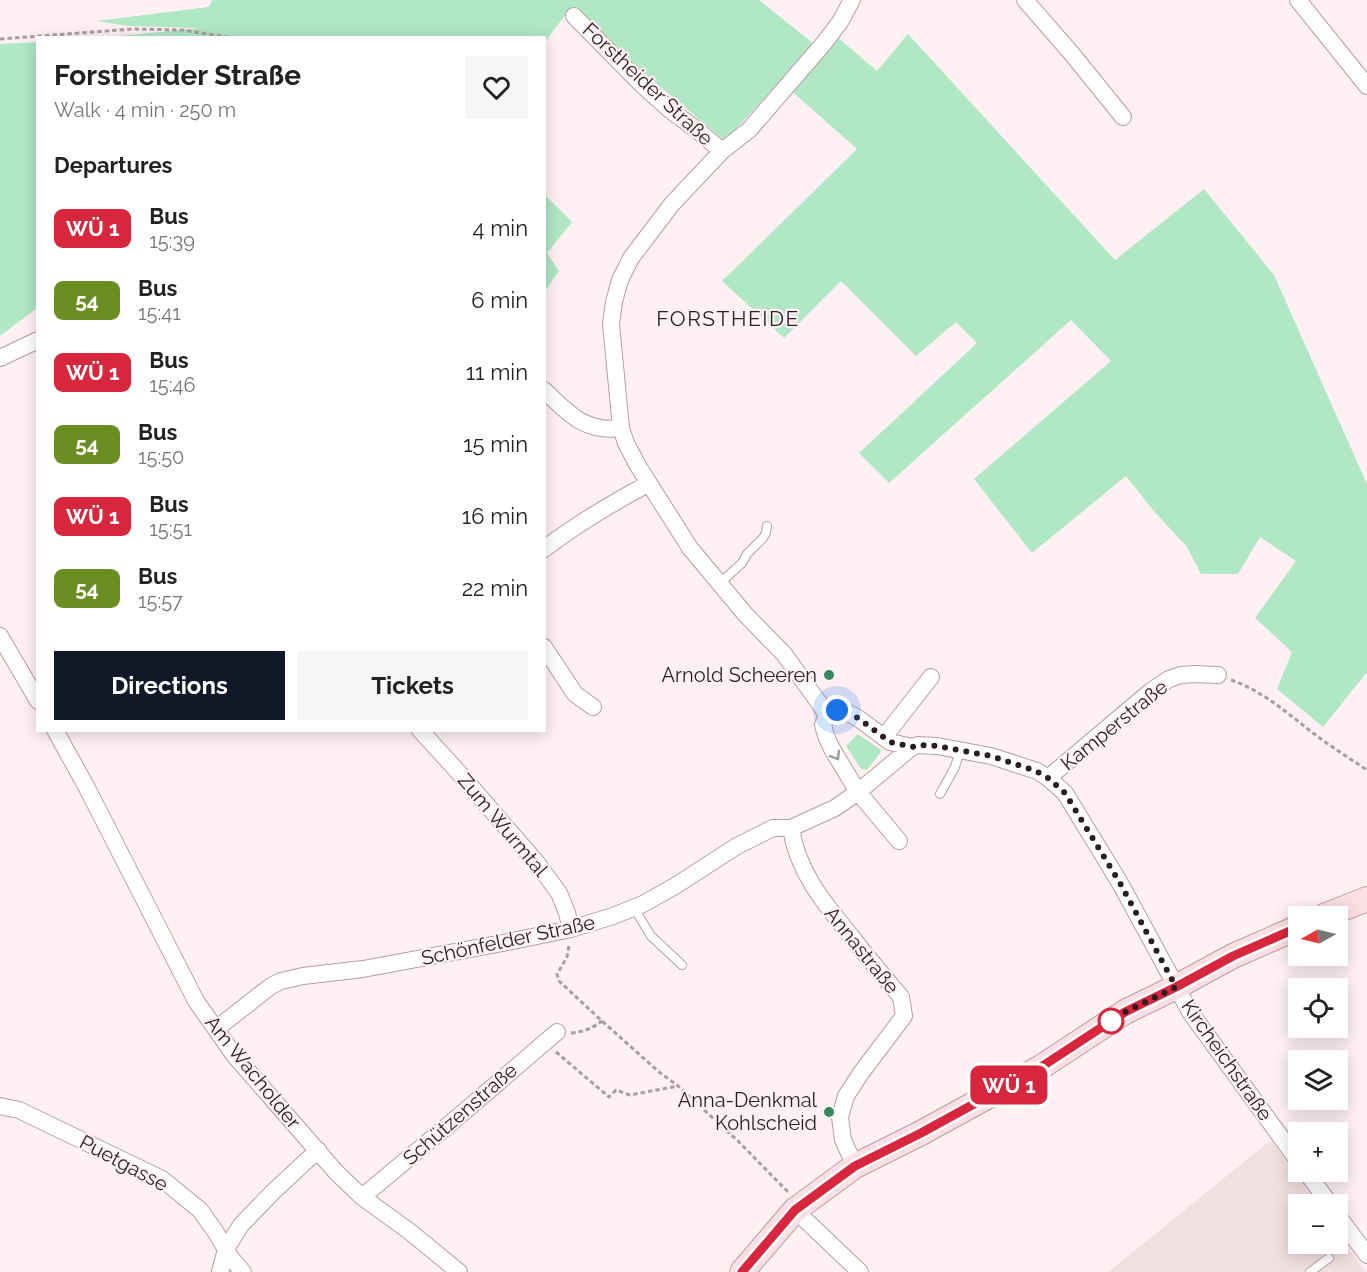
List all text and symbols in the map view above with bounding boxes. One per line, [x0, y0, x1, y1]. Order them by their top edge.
street label: Forstheider Straße [578, 17, 718, 151]
button: heart [465, 56, 528, 119]
text: Forstheider Straße [54, 59, 301, 92]
text: Walk · 4 min · 250 m [54, 98, 236, 122]
text: Departures [54, 152, 172, 178]
text: Bus [149, 203, 189, 229]
text: 4 min [473, 215, 528, 241]
text: WÜ 1 [66, 216, 119, 241]
text: 15:39 [149, 229, 195, 253]
text: Bus [138, 275, 177, 301]
text: 6 min [471, 287, 528, 313]
text: 54 [75, 288, 99, 313]
text: 15:41 [138, 301, 181, 325]
district label: FORSTHEIDE [656, 306, 800, 331]
text: Bus [149, 347, 189, 373]
text: 11 min [466, 359, 528, 385]
text: WÜ 1 [66, 360, 119, 385]
text: 15:46 [149, 373, 195, 397]
text: Bus [138, 419, 177, 445]
text: 15 min [463, 431, 528, 457]
text: 54 [75, 432, 99, 457]
text: 15:50 [138, 445, 184, 469]
text: Bus [149, 491, 189, 517]
text: 16 min [462, 503, 528, 529]
text: WÜ 1 [66, 504, 119, 529]
text: 15:51 [149, 517, 192, 541]
text: Bus [138, 563, 177, 589]
text: 22 min [462, 575, 528, 601]
text: 54 [75, 576, 99, 601]
text: 15:57 [138, 589, 183, 613]
button: Directions [54, 651, 285, 720]
button: Tickets [297, 651, 528, 720]
place label: Arnold Scheeren [662, 663, 817, 687]
marker: Arnold Scheeren [822, 668, 836, 682]
street label: Kamperstraße [1056, 675, 1172, 775]
your location [822, 695, 852, 725]
one-way arrow [829, 750, 841, 760]
street label: Zum Wurmtal [453, 769, 553, 882]
street label: Annastraße [820, 902, 904, 998]
north arrow [1288, 906, 1348, 966]
map controls [1288, 906, 1348, 1254]
street label: Schönfelder Straße [419, 910, 597, 970]
button: locate [1288, 978, 1348, 1038]
street label: Kircheichstraße [1176, 995, 1278, 1125]
unlabelled marker [1098, 1008, 1124, 1034]
street label: Am Wacholder [200, 1011, 306, 1133]
button: layers [1288, 1050, 1348, 1110]
street label: Schützenstraße [398, 1058, 522, 1170]
line badge: WÜ 1 [967, 1066, 1051, 1104]
text: WÜ 1 [982, 1073, 1036, 1098]
place label: Anna-Denkmal Kohlscheid [678, 1088, 818, 1135]
marker: Anna-Denkmal Kohlscheid [822, 1105, 836, 1119]
button: + [1288, 1122, 1348, 1182]
street label: Puetgasse [76, 1130, 173, 1196]
button: − [1288, 1194, 1348, 1254]

